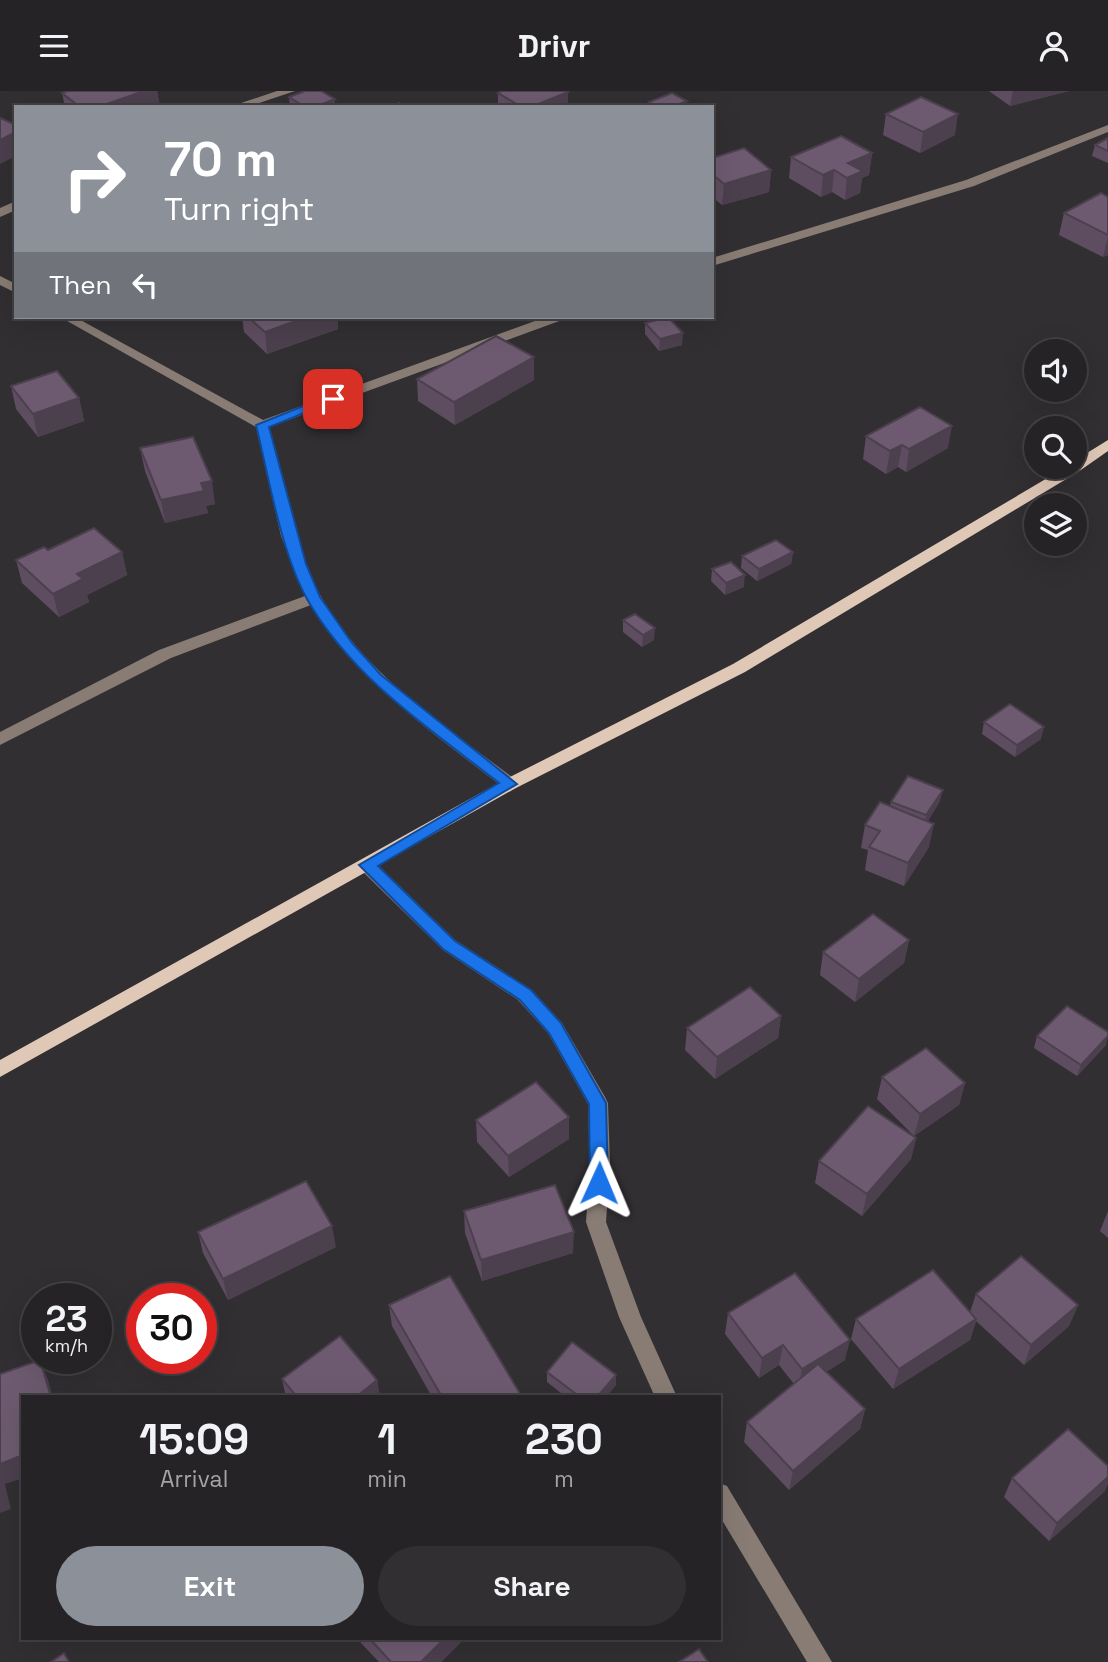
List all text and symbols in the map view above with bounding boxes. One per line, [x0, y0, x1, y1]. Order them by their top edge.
text: Drivr [518, 26, 590, 66]
icon: menu [35, 27, 73, 65]
icon: person [1035, 27, 1073, 65]
text: 70 m [164, 128, 277, 190]
icon: right [49, 133, 140, 224]
text: Turn right [164, 189, 314, 229]
icon: left [126, 266, 164, 304]
text: Then [49, 268, 112, 302]
map controls [1024, 339, 1087, 556]
button: sound [1024, 339, 1087, 402]
pin [303, 369, 363, 429]
icon: arrive [314, 380, 352, 418]
button: search [1024, 416, 1087, 479]
button: layers [1024, 493, 1087, 556]
position arrow [562, 1146, 636, 1220]
speed limit sign: 30 [126, 1283, 217, 1374]
text: 23 [45, 1297, 88, 1341]
text: km/h [45, 1334, 88, 1357]
text: 15:09 [139, 1413, 249, 1466]
text: 1 [378, 1413, 397, 1466]
text: 230 [525, 1413, 603, 1466]
text: Arrival [160, 1464, 228, 1494]
text: min [367, 1464, 407, 1494]
text: m [554, 1464, 574, 1494]
button: Exit [56, 1546, 364, 1626]
button: Share [378, 1546, 686, 1626]

